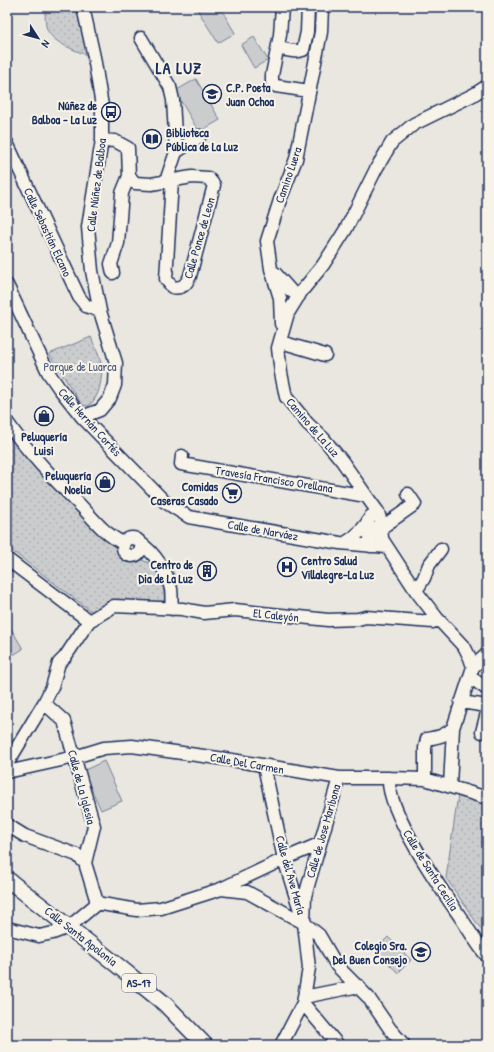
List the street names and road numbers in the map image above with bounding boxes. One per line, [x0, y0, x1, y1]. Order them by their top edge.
street label: Calle Núñez de Balboa [82, 137, 110, 233]
street label: Camino Luera [270, 144, 306, 205]
street label: Calle Sebastián Elcano [20, 185, 76, 279]
street label: Calle Ponce de Leon [179, 195, 219, 281]
street label: Calle Hernán Cortés [55, 384, 126, 460]
street label: Camino de La Luz [282, 394, 344, 460]
street label: Travesía Francisco Orellana [214, 461, 334, 497]
street label: Calle de Narváez [226, 515, 300, 545]
street label: El Caleyón [252, 604, 300, 626]
street label: Calle de La Iglesia [64, 748, 100, 826]
street label: Calle Del Carmen [209, 748, 285, 778]
street label: Calle de Jose Maribona [302, 782, 345, 880]
street label: Calle de Santa Cecilia [399, 826, 463, 914]
street label: Calle del Ave María [272, 834, 310, 917]
street label: Calle Santa Apolonia [41, 902, 121, 970]
road number: AS-17 [122, 974, 156, 992]

